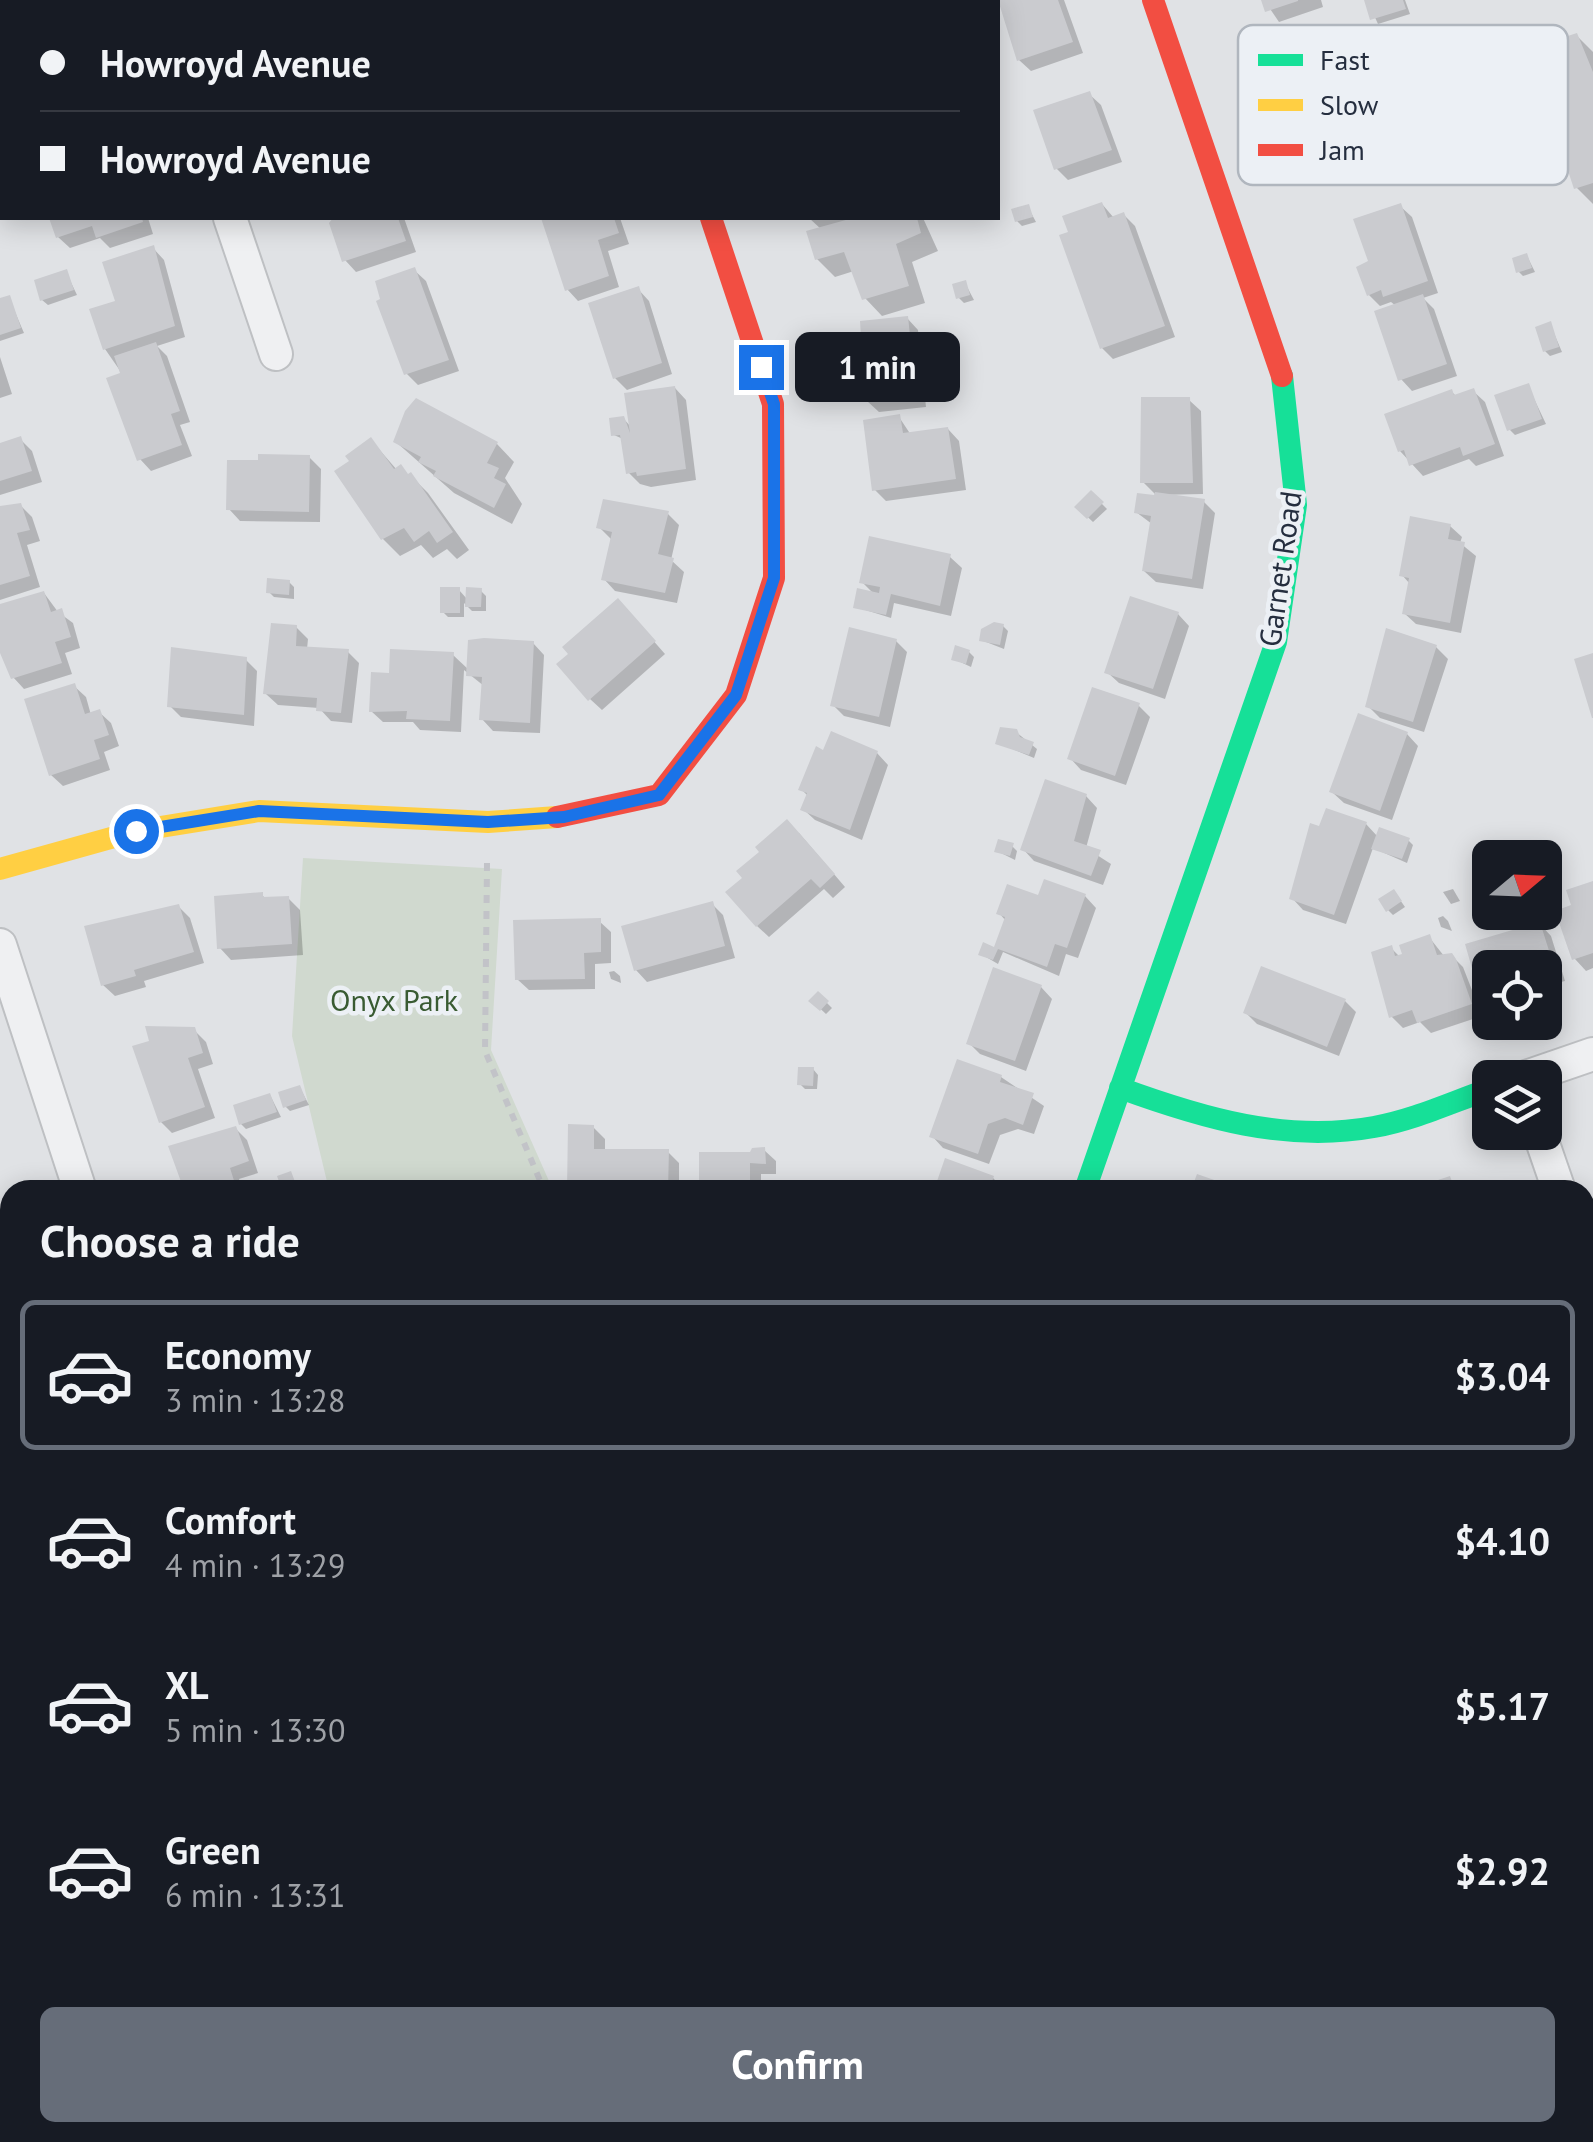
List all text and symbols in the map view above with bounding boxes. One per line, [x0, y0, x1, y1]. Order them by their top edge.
legend [1238, 25, 1568, 185]
text: Howroyd Avenue [100, 38, 371, 87]
text: Fast [1320, 41, 1370, 78]
text: Slow [1320, 86, 1379, 123]
text: Jam [1319, 131, 1365, 168]
text: Howroyd Avenue [100, 134, 371, 183]
callout: 1 min [796, 332, 961, 402]
route end [739, 345, 784, 390]
text: 1 min [838, 346, 917, 388]
street label: Garnet Road [1249, 488, 1310, 649]
route start [114, 809, 159, 854]
north arrow [1472, 840, 1562, 930]
map controls [1472, 840, 1562, 1150]
button: locate [1472, 950, 1562, 1040]
park label: Onyx Park [330, 980, 459, 1019]
button: layers [1472, 1060, 1562, 1150]
text: Choose a ride [40, 1211, 300, 1269]
icon: car [45, 1330, 135, 1420]
text: Economy [165, 1330, 311, 1379]
text: $3.04 [1454, 1351, 1550, 1400]
text: 3 min · 13:28 [165, 1379, 345, 1421]
icon: car [45, 1495, 135, 1585]
text: Comfort [165, 1495, 296, 1544]
text: $4.10 [1454, 1516, 1550, 1565]
text: 4 min · 13:29 [165, 1544, 345, 1586]
icon: car [45, 1660, 135, 1750]
text: XL [165, 1660, 209, 1709]
text: $5.17 [1454, 1681, 1550, 1730]
text: 5 min · 13:30 [165, 1709, 345, 1751]
icon: car [45, 1825, 135, 1915]
text: Green [165, 1825, 261, 1874]
text: $2.92 [1454, 1846, 1550, 1895]
text: 6 min · 13:31 [165, 1874, 345, 1916]
button: Confirm [40, 2007, 1555, 2122]

